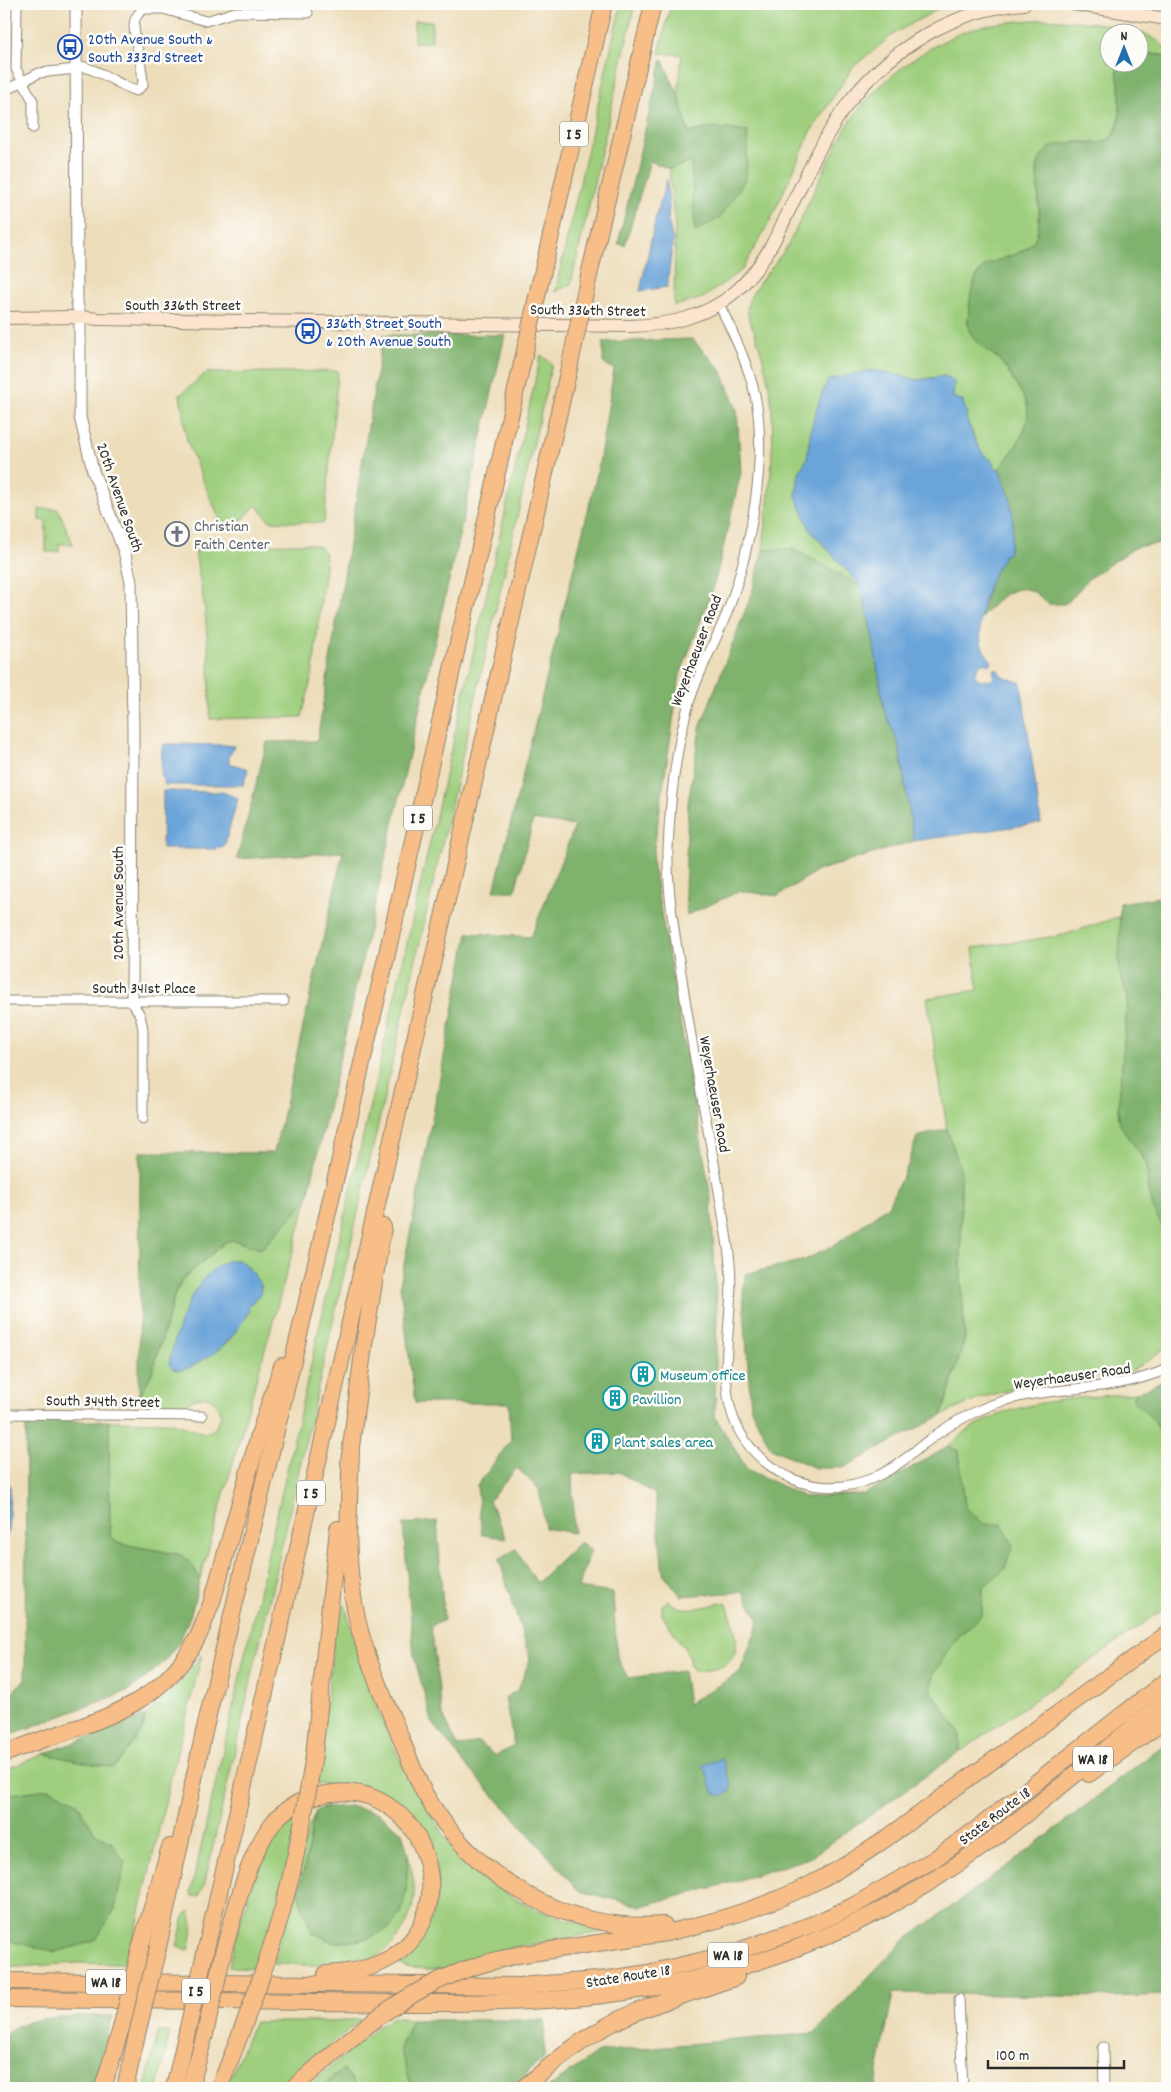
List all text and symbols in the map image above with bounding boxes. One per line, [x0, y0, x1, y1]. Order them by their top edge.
north arrow [1098, 22, 1148, 72]
text: N [1121, 27, 1128, 47]
place label: 20th Avenue South & South 333rd Street [88, 29, 213, 70]
bus stop icon: 20th Avenue South & South 333rd Street [57, 34, 83, 60]
road number: I 5 [560, 122, 588, 146]
street label: South 336th Street [125, 295, 241, 318]
street label: South 336th Street [530, 299, 646, 324]
place label: 336th Street South & 20th Avenue South [326, 313, 451, 354]
bus stop icon: 336th Street South & 20th Avenue South [295, 318, 321, 344]
street label: 20th Avenue South [89, 440, 148, 556]
place label: Christian Faith Center [194, 516, 270, 557]
church icon: Christian Faith Center [164, 521, 190, 547]
street label: Weyerhaeuser Road [665, 592, 729, 710]
road number: I 5 [404, 806, 432, 830]
street label: 20th Avenue South [108, 846, 131, 960]
street label: South 341st Place [92, 978, 196, 1001]
street label: Weyerhaeuser Road [692, 1034, 735, 1154]
street label: Weyerhaeuser Road [1012, 1358, 1132, 1397]
building icon: Museum office [630, 1361, 656, 1387]
place label: Museum office [660, 1365, 746, 1388]
building icon: Pavillion [602, 1385, 628, 1411]
place label: Pavillion [632, 1389, 681, 1412]
street label: South 344th Street [46, 1390, 160, 1415]
building icon: Plant sales area [584, 1428, 610, 1454]
place label: Plant sales area [614, 1432, 714, 1455]
road number: I 5 [297, 1480, 325, 1506]
road number: WA 18 [1073, 1746, 1113, 1772]
street label: State Route 18 [954, 1782, 1037, 1852]
road number: WA 18 [708, 1942, 748, 1968]
street label: State Route 18 [584, 1959, 672, 1996]
road number: WA 18 [86, 1970, 126, 1994]
road number: I 5 [182, 1978, 210, 2004]
scale bar [988, 2037, 1125, 2069]
text: 100 m [996, 2046, 1029, 2068]

